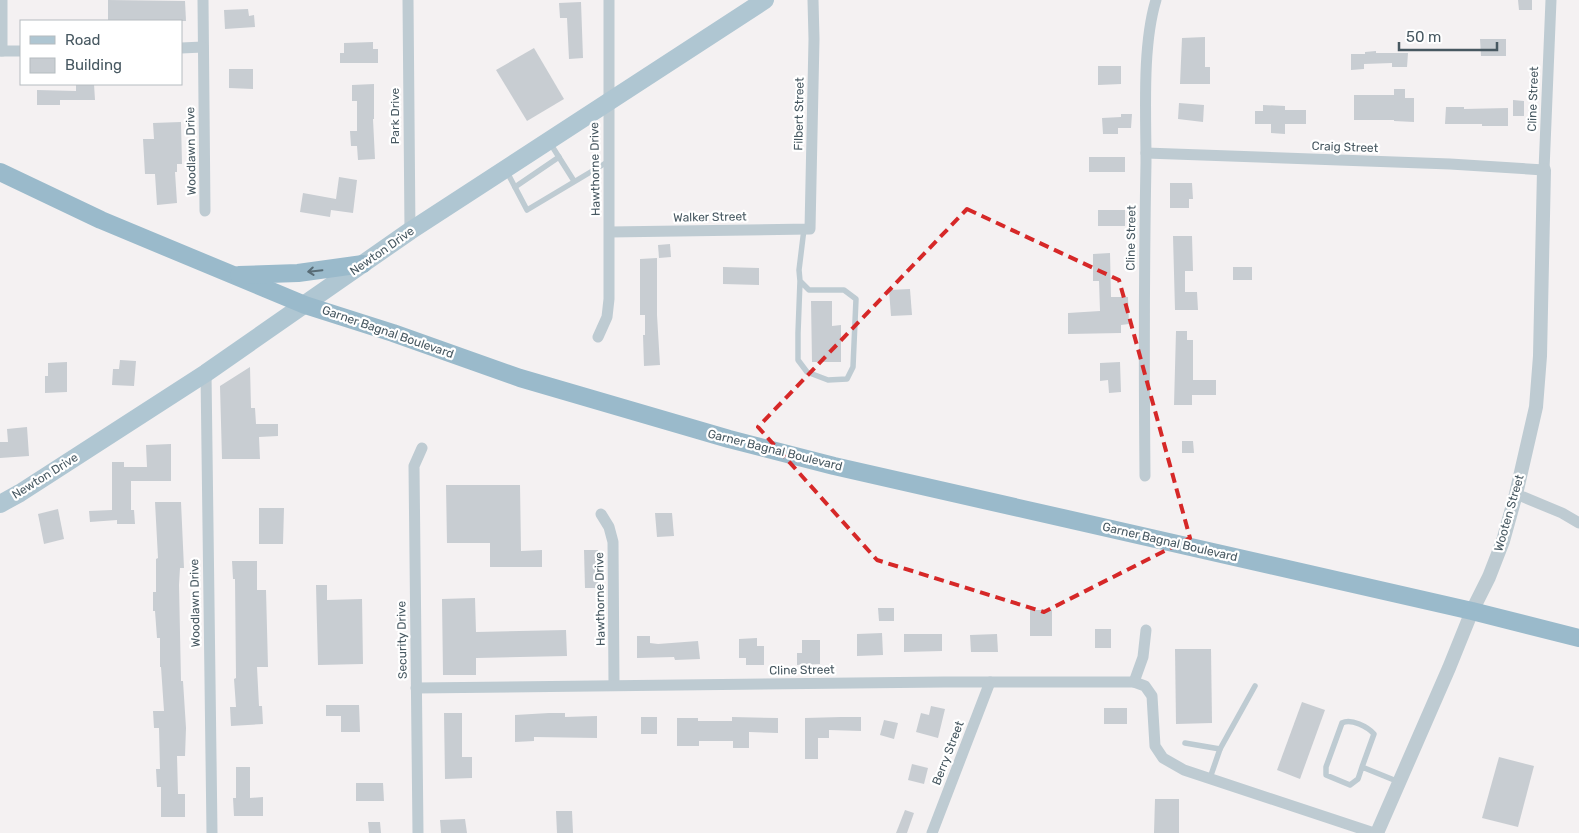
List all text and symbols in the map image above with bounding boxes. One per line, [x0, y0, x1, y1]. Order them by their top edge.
legend [20, 20, 182, 85]
scale bar [1399, 20, 1496, 52]
text: 50 m [1406, 28, 1441, 46]
text: Road [65, 31, 101, 49]
text: Building [65, 56, 122, 74]
street label: Cline Street [1525, 66, 1541, 132]
street label: Filbert Street [791, 77, 807, 151]
street label: Park Drive [388, 87, 402, 144]
street label: Woodlawn Drive [183, 106, 199, 195]
street label: Hawthorne Drive [587, 122, 603, 216]
street label: Craig Street [1311, 139, 1379, 155]
street label: Cline Street [1123, 205, 1139, 271]
street label: Walker Street [673, 209, 747, 225]
street label: Newton Drive [347, 224, 417, 278]
one-way arrow [307, 266, 323, 276]
street label: Garner Bagnal Boulevard [320, 303, 456, 361]
street label: Garner Bagnal Boulevard [706, 426, 844, 474]
street label: Newton Drive [9, 450, 81, 502]
street label: Wooten Street [1491, 473, 1527, 553]
street label: Garner Bagnal Boulevard [1101, 520, 1239, 564]
street label: Hawthorne Drive [592, 552, 608, 646]
street label: Woodlawn Drive [187, 558, 203, 647]
street label: Security Drive [394, 600, 410, 679]
street label: Cline Street [769, 662, 835, 678]
street label: Berry Street [929, 719, 967, 787]

